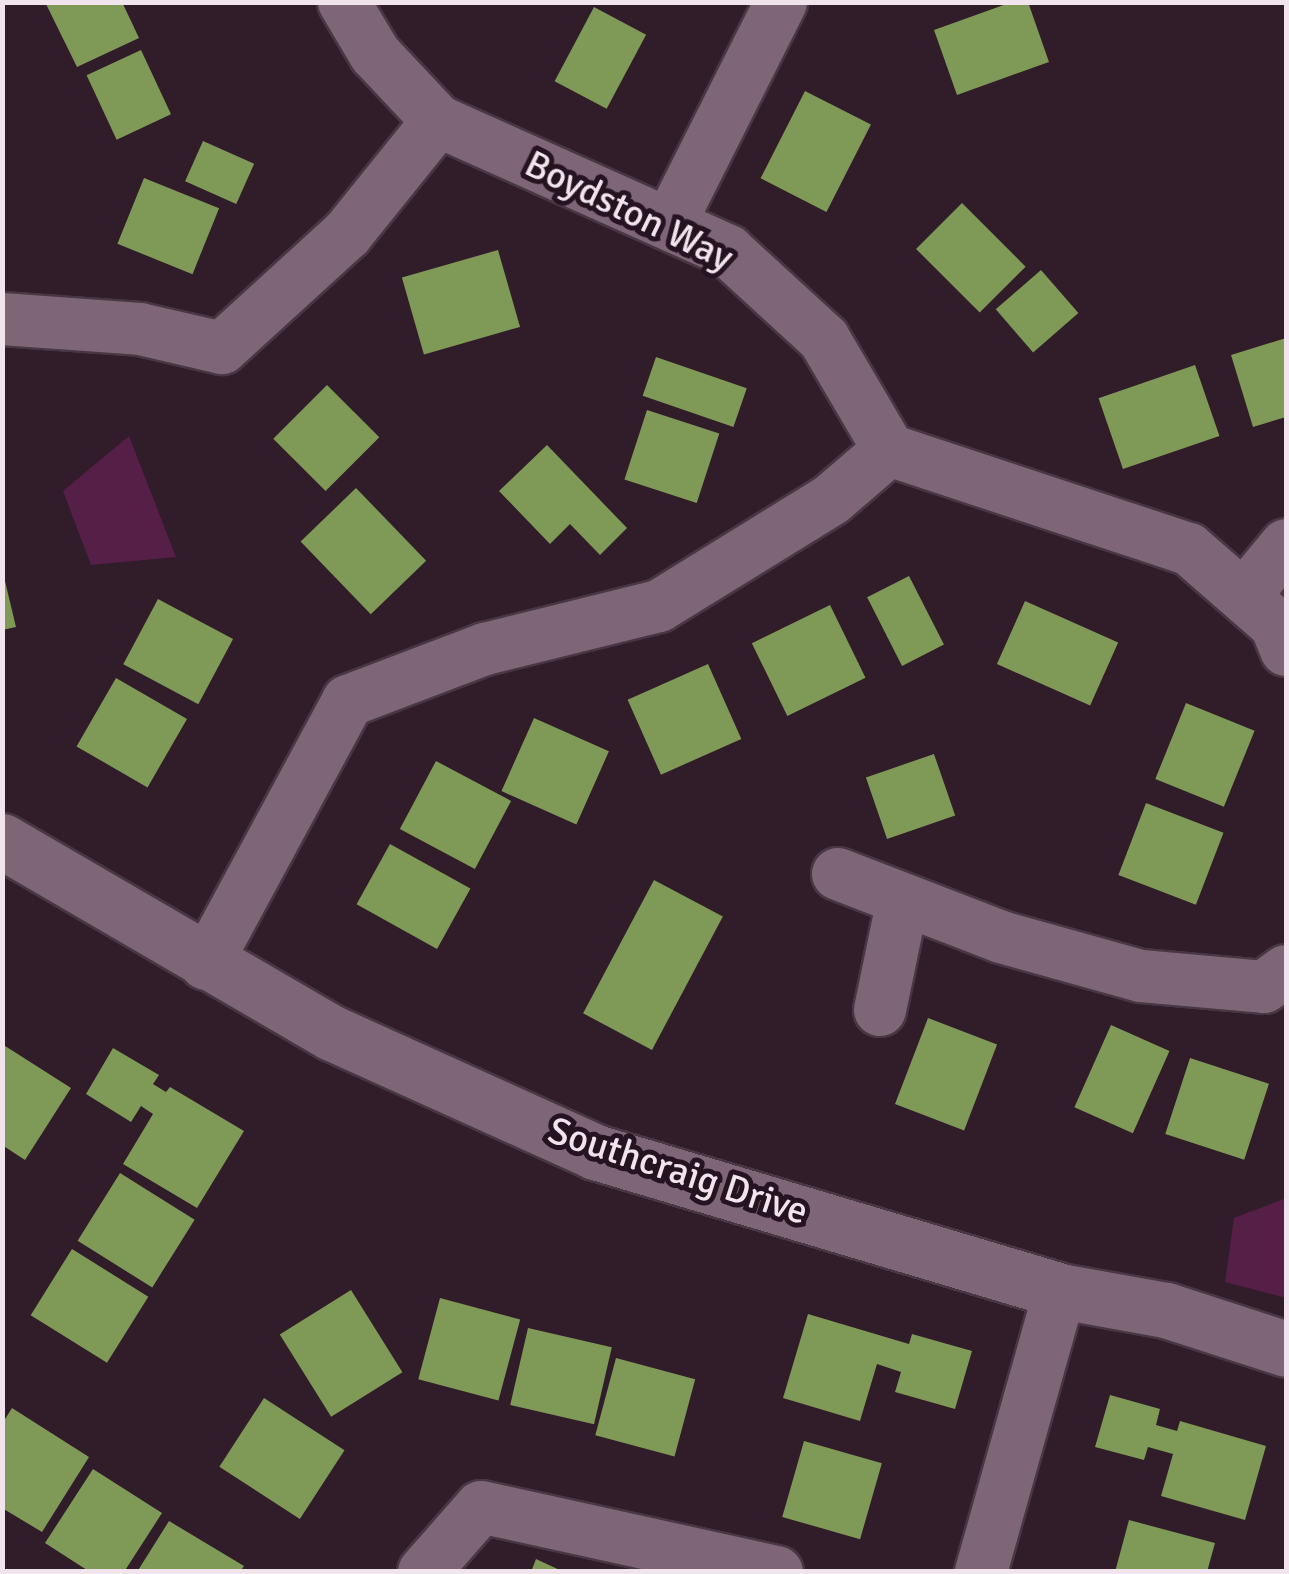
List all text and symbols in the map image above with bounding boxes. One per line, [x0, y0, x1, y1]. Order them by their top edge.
street label: Boydston Way [518, 141, 740, 281]
street label: Southcraig Drive [542, 1108, 814, 1234]

